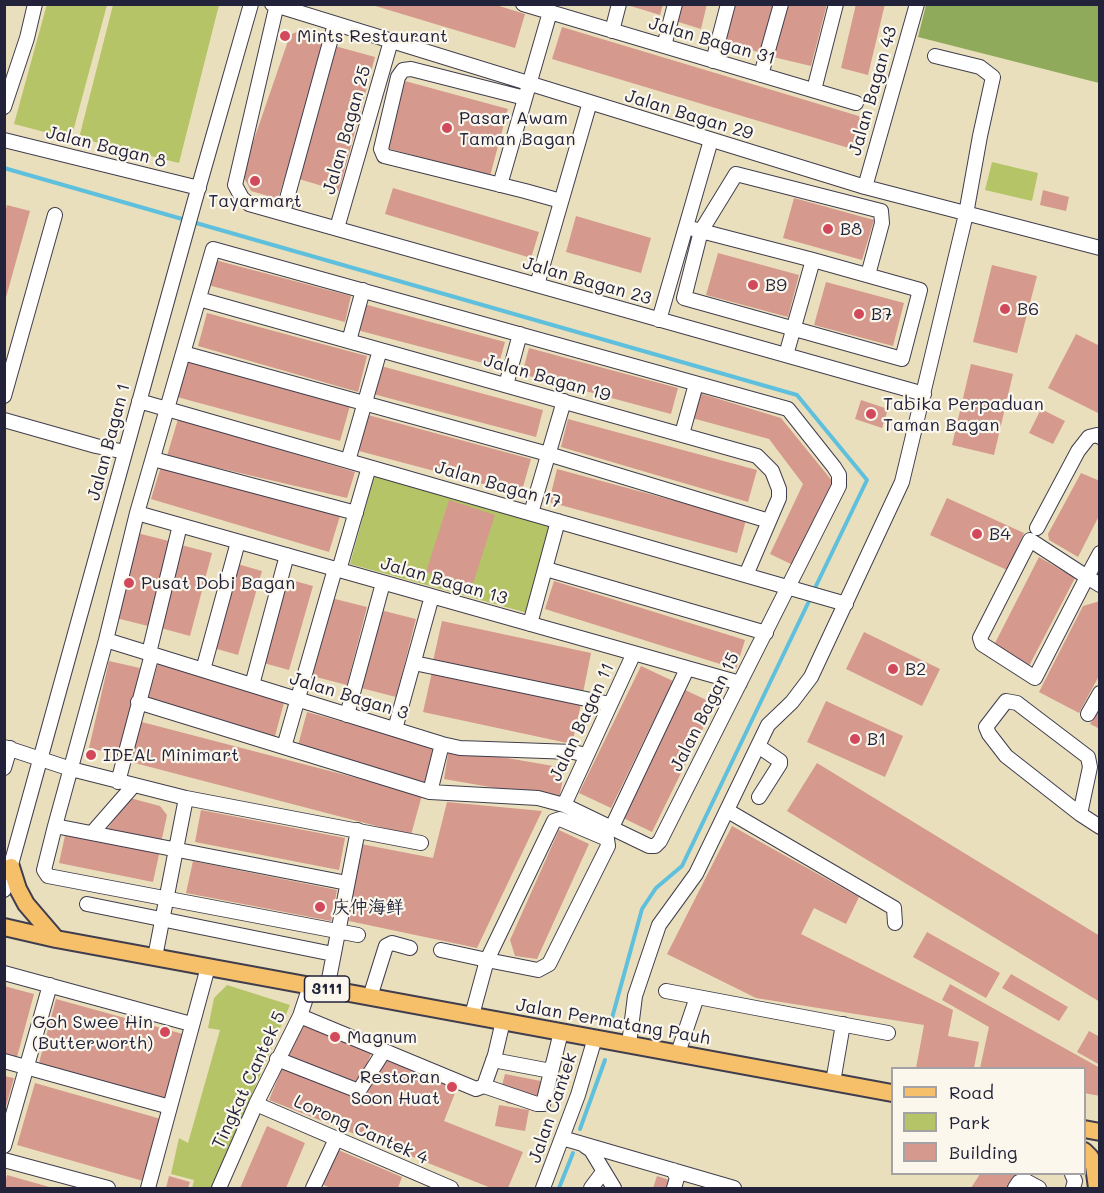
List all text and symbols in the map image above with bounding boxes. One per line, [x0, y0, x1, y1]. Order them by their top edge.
street label: Jalan Bagan 31 [646, 13, 778, 69]
street label: Jalan Bagan 43 [844, 24, 902, 158]
place label: Mints Restaurant [297, 25, 448, 47]
marker: Mints Restaurant [278, 29, 292, 43]
street label: Jalan Bagan 25 [318, 63, 376, 197]
street label: Jalan Bagan 29 [622, 85, 756, 145]
place label: Pasar Awam Taman Bagan [459, 107, 576, 150]
marker: Pasar Awam Taman Bagan [440, 121, 454, 135]
street label: Jalan Bagan 8 [44, 122, 168, 172]
marker: Tayarmart [248, 174, 262, 188]
place label: Tayarmart [208, 190, 302, 212]
place label: B8 [840, 218, 862, 240]
marker: B8 [821, 222, 835, 236]
street label: Jalan Bagan 23 [520, 252, 654, 310]
place label: B9 [765, 274, 787, 296]
marker: B9 [746, 278, 760, 292]
place label: B6 [1017, 298, 1039, 320]
marker: B6 [998, 302, 1012, 316]
place label: B7 [871, 303, 892, 325]
marker: B7 [852, 307, 866, 321]
street label: Jalan Bagan 19 [481, 350, 613, 406]
street label: Jalan Bagan 1 [83, 381, 135, 503]
place label: Tabika Perpaduan Taman Bagan [883, 393, 1044, 436]
marker: Tabika Perpaduan Taman Bagan [864, 407, 878, 421]
street label: Jalan Bagan 17 [432, 457, 564, 513]
place label: B4 [989, 523, 1011, 545]
marker: B4 [970, 527, 984, 541]
street label: Jalan Bagan 13 [378, 553, 510, 609]
place label: Pusat Dobi Bagan [141, 572, 295, 594]
marker: Pusat Dobi Bagan [122, 576, 136, 590]
street label: Jalan Bagan 15 [666, 649, 744, 775]
place label: B2 [905, 658, 926, 680]
street label: Jalan Bagan 11 [545, 659, 619, 785]
marker: B2 [886, 662, 900, 676]
street label: Jalan Bagan 3 [287, 668, 411, 724]
place label: B1 [867, 728, 886, 750]
marker: B1 [848, 732, 862, 746]
place label: IDEAL Minimart [103, 744, 239, 766]
marker: IDEAL Minimart [84, 748, 98, 762]
place label: 庆仲海鲜 [332, 896, 404, 918]
marker: 庆仲海鲜 [313, 900, 327, 914]
road number: 3111 [304, 976, 350, 1002]
street label: Jalan Permatang Pauh [514, 994, 712, 1050]
street label: Tingkat Cantek 5 [208, 1008, 290, 1152]
place label: Goh Swee Hin (Butterworth) [32, 1011, 153, 1054]
marker: Goh Swee Hin (Butterworth) [158, 1025, 172, 1039]
place label: Magnum [347, 1026, 417, 1048]
marker: Magnum [328, 1030, 342, 1044]
street label: Jalan Cantek [524, 1050, 582, 1166]
place label: Restoran Soon Huat [351, 1066, 440, 1108]
legend [891, 1067, 1086, 1175]
marker: Restoran Soon Huat [445, 1080, 459, 1094]
text: Road [949, 1080, 994, 1104]
street label: Lorong Cantek 4 [290, 1091, 432, 1169]
text: Park [949, 1110, 990, 1134]
text: Building [949, 1140, 1017, 1164]

